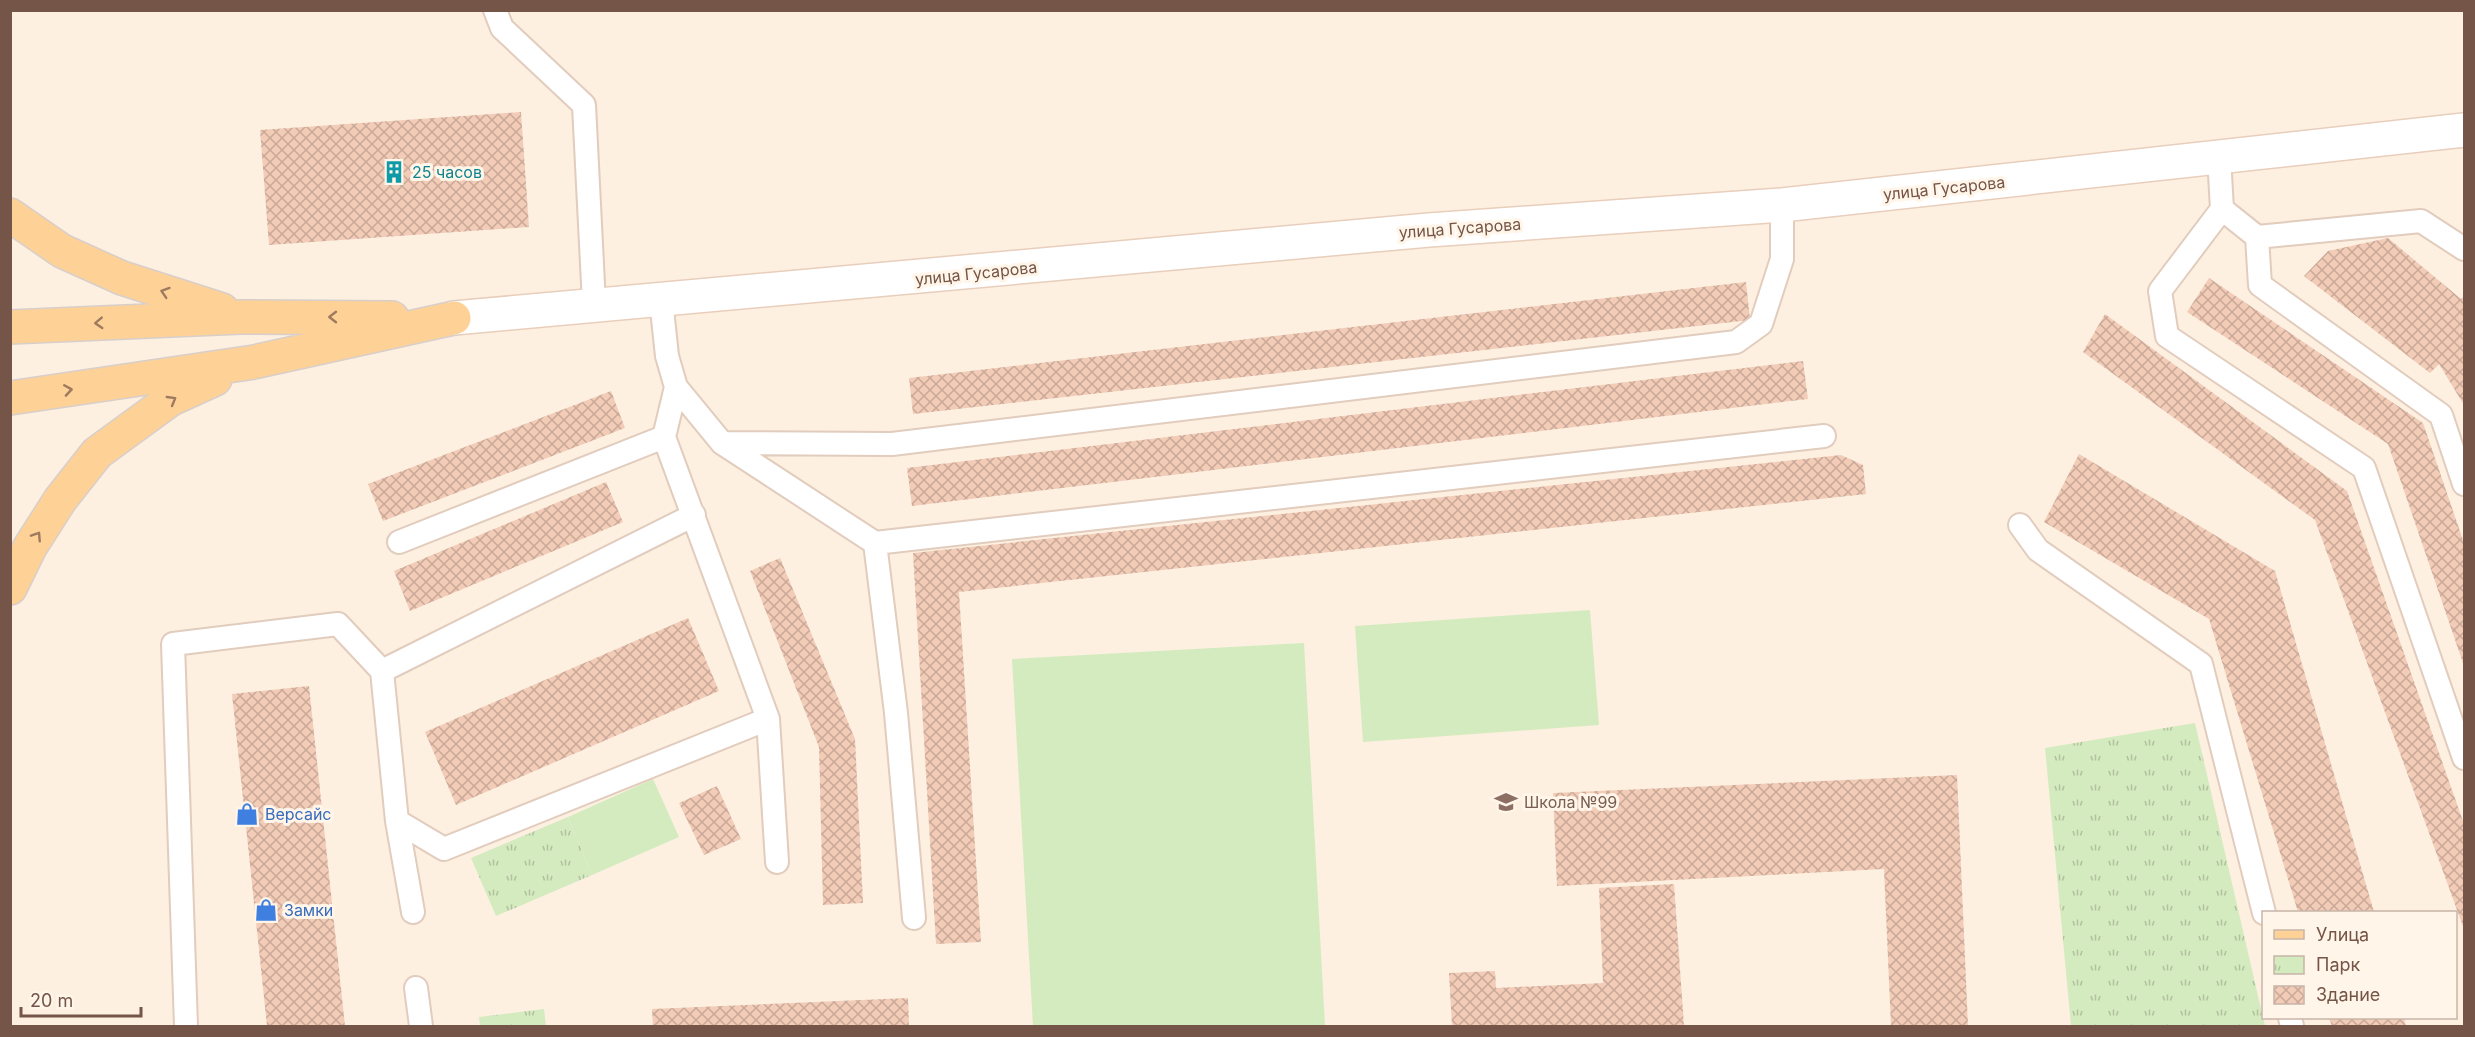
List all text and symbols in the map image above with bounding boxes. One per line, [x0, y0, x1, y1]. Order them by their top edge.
building icon: 25 часов [381, 159, 407, 185]
place label: 25 часов [412, 162, 482, 182]
street label: улица Гусарова [1882, 172, 2006, 204]
street label: улица Гусарова [1398, 214, 1522, 242]
street label: улица Гусарова [914, 257, 1038, 289]
one-way arrow [160, 287, 171, 299]
one-way arrow [328, 311, 337, 323]
one-way arrow [94, 317, 103, 330]
one-way arrow [64, 384, 73, 396]
one-way arrow [166, 395, 176, 407]
one-way arrow [29, 532, 41, 542]
school or university icon: Школа №99 [1493, 789, 1519, 815]
place label: Школа №99 [1524, 792, 1617, 812]
shop icon: Версайс [234, 801, 260, 827]
place label: Версайс [265, 804, 331, 824]
shop icon: Замки [253, 897, 279, 923]
place label: Замки [284, 900, 333, 920]
legend [2262, 911, 2457, 1019]
text: Улица [2316, 924, 2369, 945]
text: Парк [2316, 954, 2361, 975]
scale bar [21, 980, 141, 1018]
text: Здание [2316, 984, 2380, 1005]
text: 20 m [30, 990, 73, 1011]

